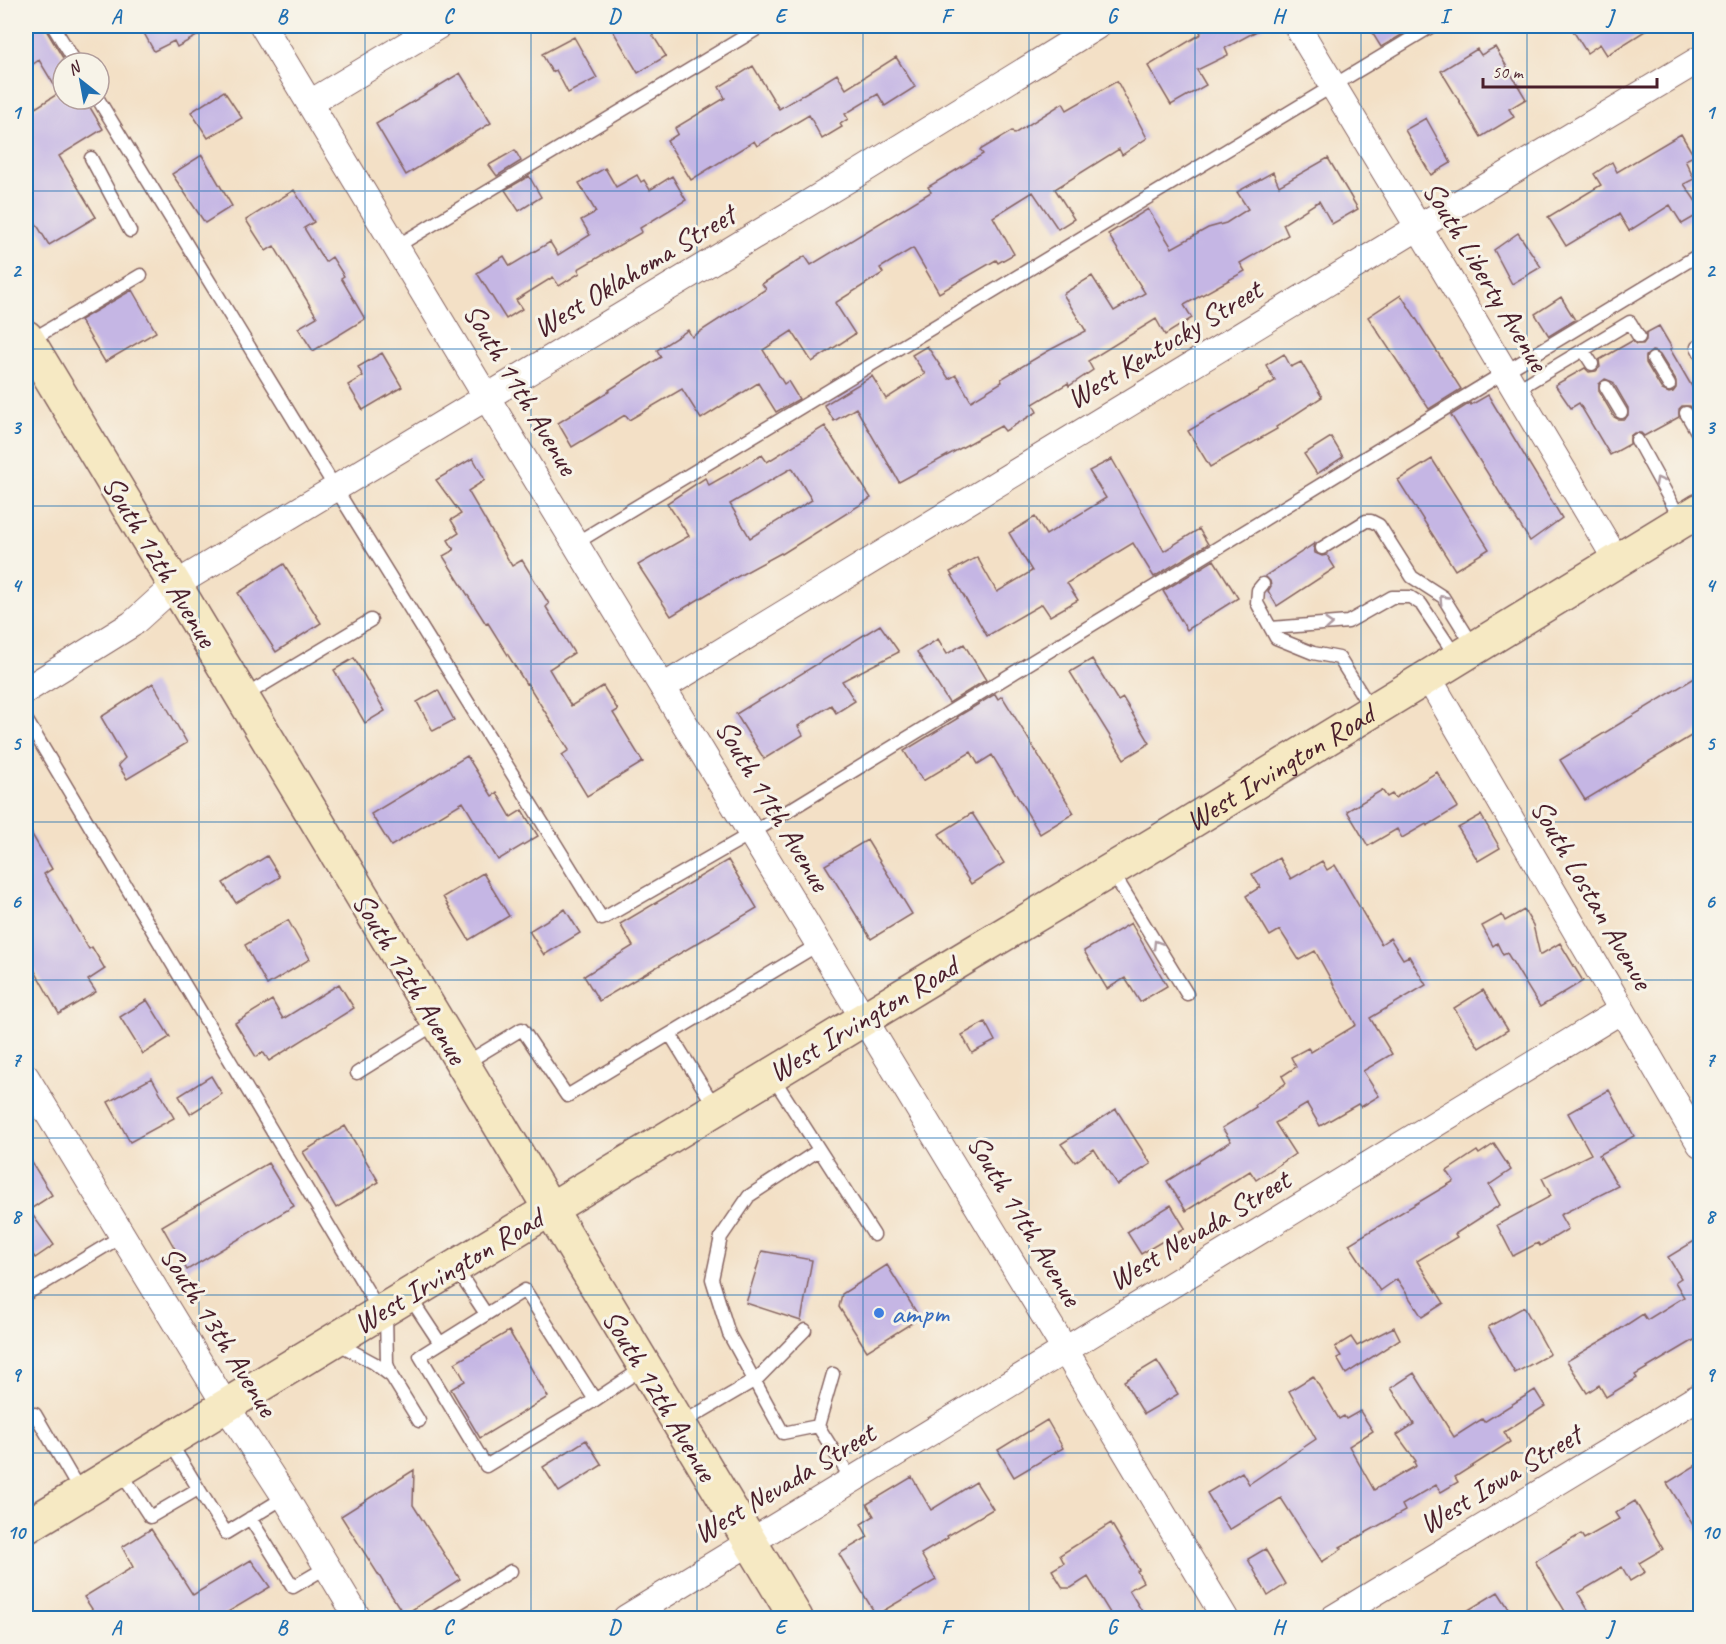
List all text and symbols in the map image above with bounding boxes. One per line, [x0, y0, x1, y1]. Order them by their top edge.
text: A [111, 4, 123, 29]
text: B [277, 4, 289, 29]
text: C [443, 4, 455, 29]
text: D [608, 4, 622, 29]
text: E [775, 4, 789, 29]
text: F [941, 4, 955, 29]
text: G [1107, 4, 1120, 29]
text: H [1272, 4, 1287, 29]
text: I [1440, 4, 1453, 29]
text: J [1605, 4, 1617, 29]
north arrow [51, 51, 111, 111]
scale bar [1483, 51, 1657, 89]
text: N [64, 56, 86, 80]
text: 50 m [1492, 61, 1525, 83]
text: 1 [12, 100, 23, 125]
text: 1 [1706, 100, 1717, 125]
street label: South Liberty Avenue [1414, 174, 1559, 380]
street label: West Oklahoma Street [526, 194, 745, 346]
text: 2 [12, 258, 23, 283]
text: 2 [1706, 258, 1717, 283]
street label: West Kentucky Street [1060, 269, 1271, 417]
street label: South 11th Avenue [455, 296, 588, 484]
text: 3 [12, 415, 23, 440]
text: 3 [1706, 415, 1717, 440]
street label: South 12th Avenue [94, 468, 227, 656]
one-way arrow [1655, 476, 1666, 487]
text: 4 [12, 573, 24, 598]
text: 4 [1706, 573, 1718, 598]
one-way arrow [1439, 596, 1450, 606]
one-way arrow [1325, 617, 1334, 630]
street label: West Irvington Road [1178, 693, 1385, 840]
street label: South 11th Avenue [707, 712, 840, 900]
text: 5 [12, 731, 23, 756]
text: 5 [1706, 731, 1717, 756]
street label: South Lostan Avenue [1522, 792, 1663, 998]
street label: South 12th Avenue [344, 885, 477, 1073]
text: 6 [11, 889, 22, 914]
text: 6 [1705, 889, 1716, 914]
one-way arrow [1152, 940, 1164, 950]
street label: West Irvington Road [761, 945, 968, 1091]
text: 7 [12, 1047, 23, 1072]
text: 7 [1706, 1047, 1717, 1072]
street label: South 11th Avenue [959, 1127, 1092, 1315]
street label: West Nevada Street [1101, 1159, 1299, 1299]
street label: West Irvington Road [346, 1197, 553, 1343]
text: 8 [12, 1204, 24, 1229]
text: 8 [1706, 1204, 1718, 1229]
street label: South 13th Avenue [152, 1239, 288, 1425]
place label: ampm [891, 1294, 950, 1332]
street label: South 12th Avenue [594, 1302, 727, 1490]
marker: ampm [872, 1306, 886, 1320]
text: 9 [12, 1362, 23, 1387]
text: 9 [1706, 1362, 1717, 1387]
street label: West Nevada Street [686, 1412, 884, 1552]
street label: West Iowa Street [1412, 1414, 1591, 1542]
text: 10 [7, 1520, 27, 1545]
text: 10 [1701, 1520, 1721, 1545]
text: A [111, 1615, 123, 1640]
text: B [277, 1615, 289, 1640]
text: C [443, 1615, 455, 1640]
text: D [608, 1615, 622, 1640]
text: E [775, 1615, 789, 1640]
text: F [941, 1615, 955, 1640]
text: G [1107, 1615, 1120, 1640]
text: H [1272, 1615, 1287, 1640]
text: I [1440, 1615, 1453, 1640]
text: J [1605, 1615, 1617, 1640]

